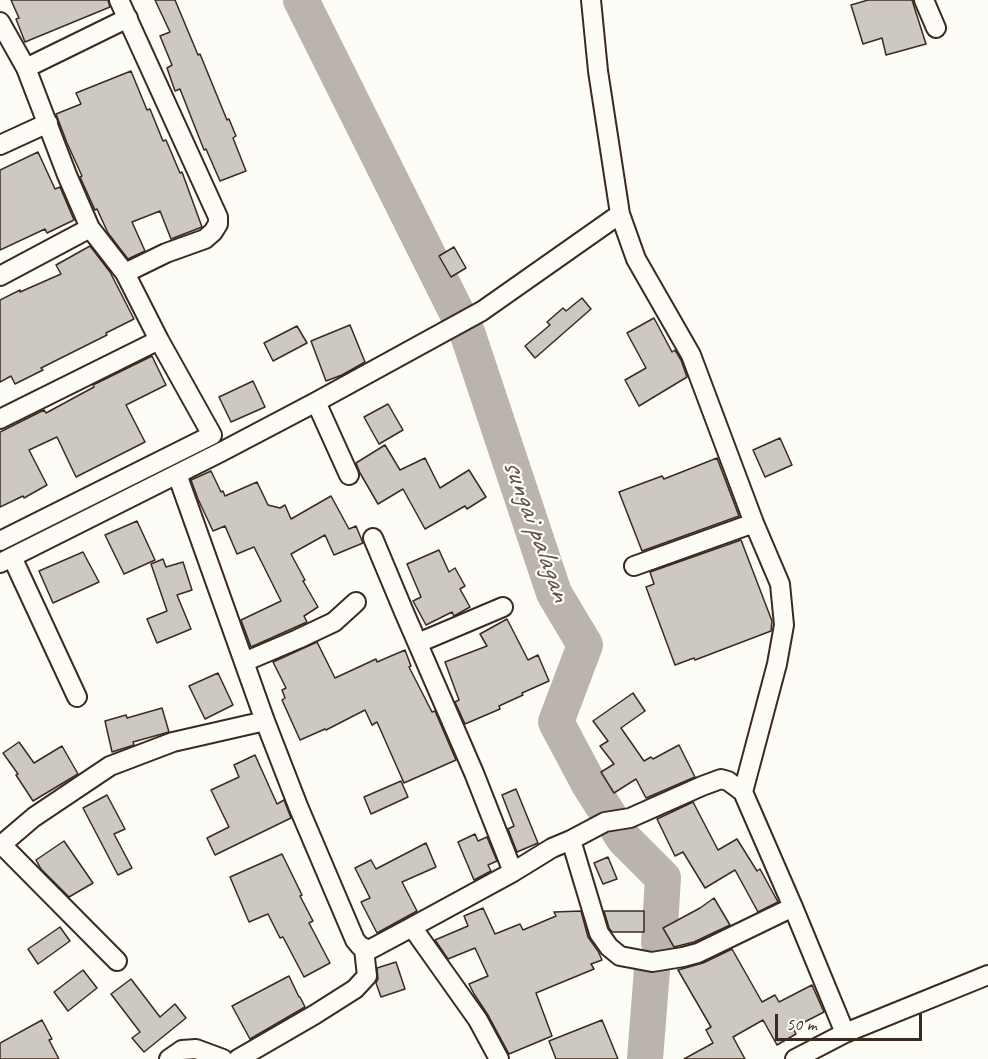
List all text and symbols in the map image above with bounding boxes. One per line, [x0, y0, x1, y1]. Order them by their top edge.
water label: sungai palagan [494, 454, 578, 606]
scale bar [778, 1002, 925, 1040]
text: 50 m [786, 1013, 817, 1035]

